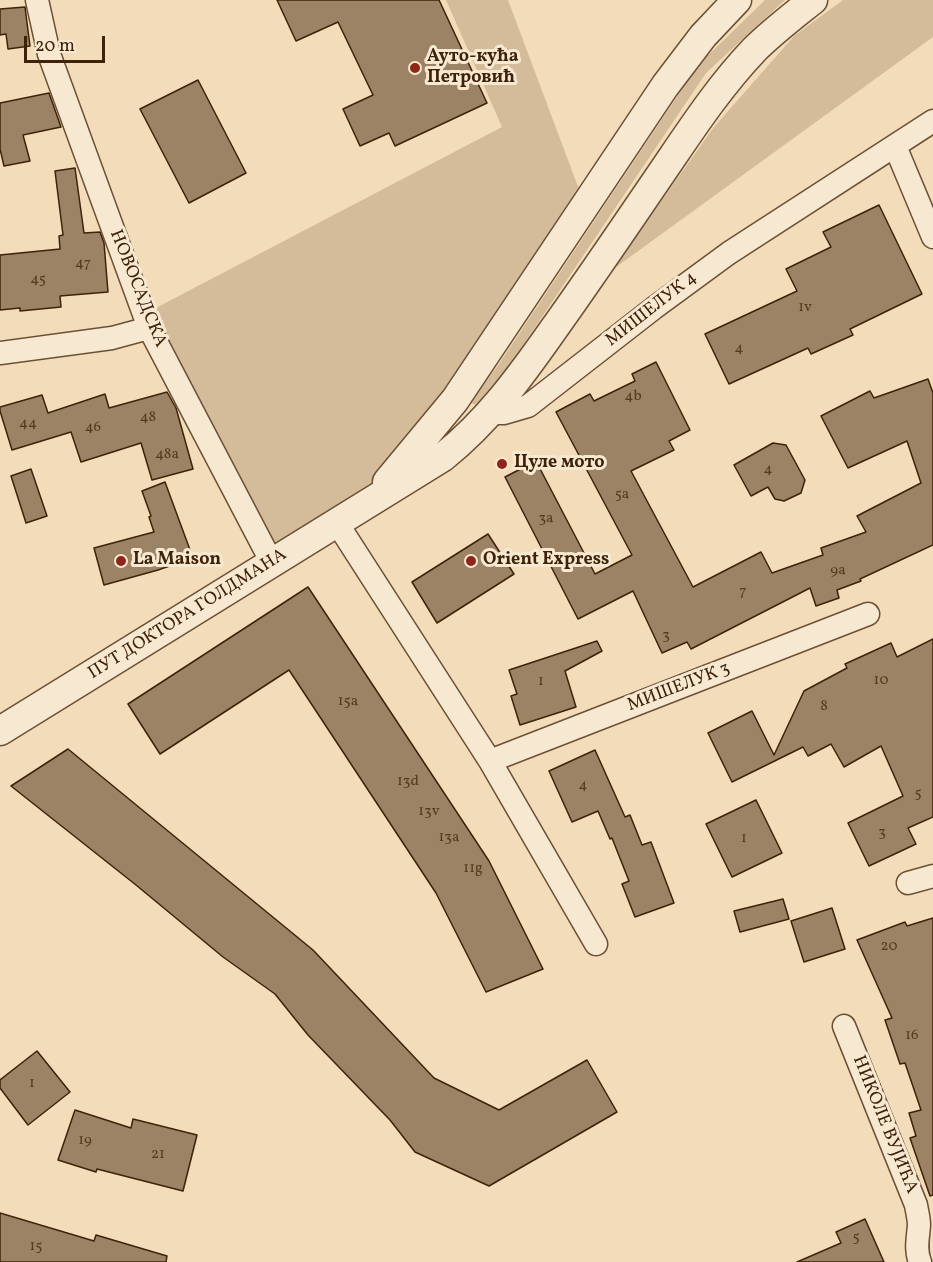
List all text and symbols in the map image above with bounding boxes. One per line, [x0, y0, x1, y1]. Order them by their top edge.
scale bar [27, 24, 108, 62]
text: 20 m [35, 34, 75, 59]
place label: Ауто-кућа Петровић [427, 47, 519, 90]
marker: Ауто-кућа Петровић [408, 61, 422, 75]
street label: НОВОСАДСКА [104, 227, 170, 351]
house number: 47 [75, 255, 91, 273]
street label: МИШЕЛУК 4 [602, 268, 702, 352]
house number: 45 [30, 271, 46, 289]
house number: 1v [798, 299, 812, 317]
house number: 4 [735, 340, 743, 358]
house number: 4b [624, 388, 642, 406]
house number: 48 [140, 409, 156, 427]
house number: 44 [19, 415, 37, 433]
house number: 46 [85, 419, 101, 437]
house number: 48a [155, 446, 179, 464]
place label: Цуле мото [514, 453, 605, 475]
marker: Цуле мото [495, 457, 509, 471]
house number: 4 [764, 461, 772, 479]
house number: 5a [615, 486, 629, 504]
house number: 3a [538, 510, 554, 528]
street label: ПУТ ДОКТОРА ГОЛДМАНА [85, 545, 291, 685]
place label: La Maison [133, 550, 221, 572]
place label: Orient Express [483, 550, 609, 572]
marker: La Maison [114, 554, 128, 568]
marker: Orient Express [464, 554, 478, 568]
house number: 9a [830, 562, 846, 580]
house number: 7 [739, 583, 747, 601]
house number: 3 [662, 627, 670, 645]
street label: МИШЕЛУК 3 [625, 659, 733, 717]
house number: 10 [874, 672, 888, 690]
house number: 1 [538, 673, 544, 691]
house number: 15a [338, 693, 358, 711]
house number: 8 [820, 698, 828, 716]
house number: 13d [397, 773, 419, 791]
house number: 4 [579, 777, 587, 795]
house number: 5 [914, 785, 922, 803]
house number: 13v [418, 803, 440, 821]
house number: 3 [878, 824, 886, 842]
house number: 13a [439, 829, 459, 847]
house number: 1 [741, 830, 747, 848]
house number: 11g [463, 860, 483, 878]
house number: 20 [881, 938, 897, 956]
house number: 16 [905, 1027, 919, 1045]
street label: НИКОЛЕ ВУЈИЋА [846, 1053, 922, 1197]
house number: 1 [29, 1075, 35, 1093]
house number: 19 [78, 1132, 92, 1150]
house number: 21 [151, 1146, 165, 1164]
house number: 5 [852, 1229, 860, 1247]
house number: 15 [29, 1238, 43, 1256]

